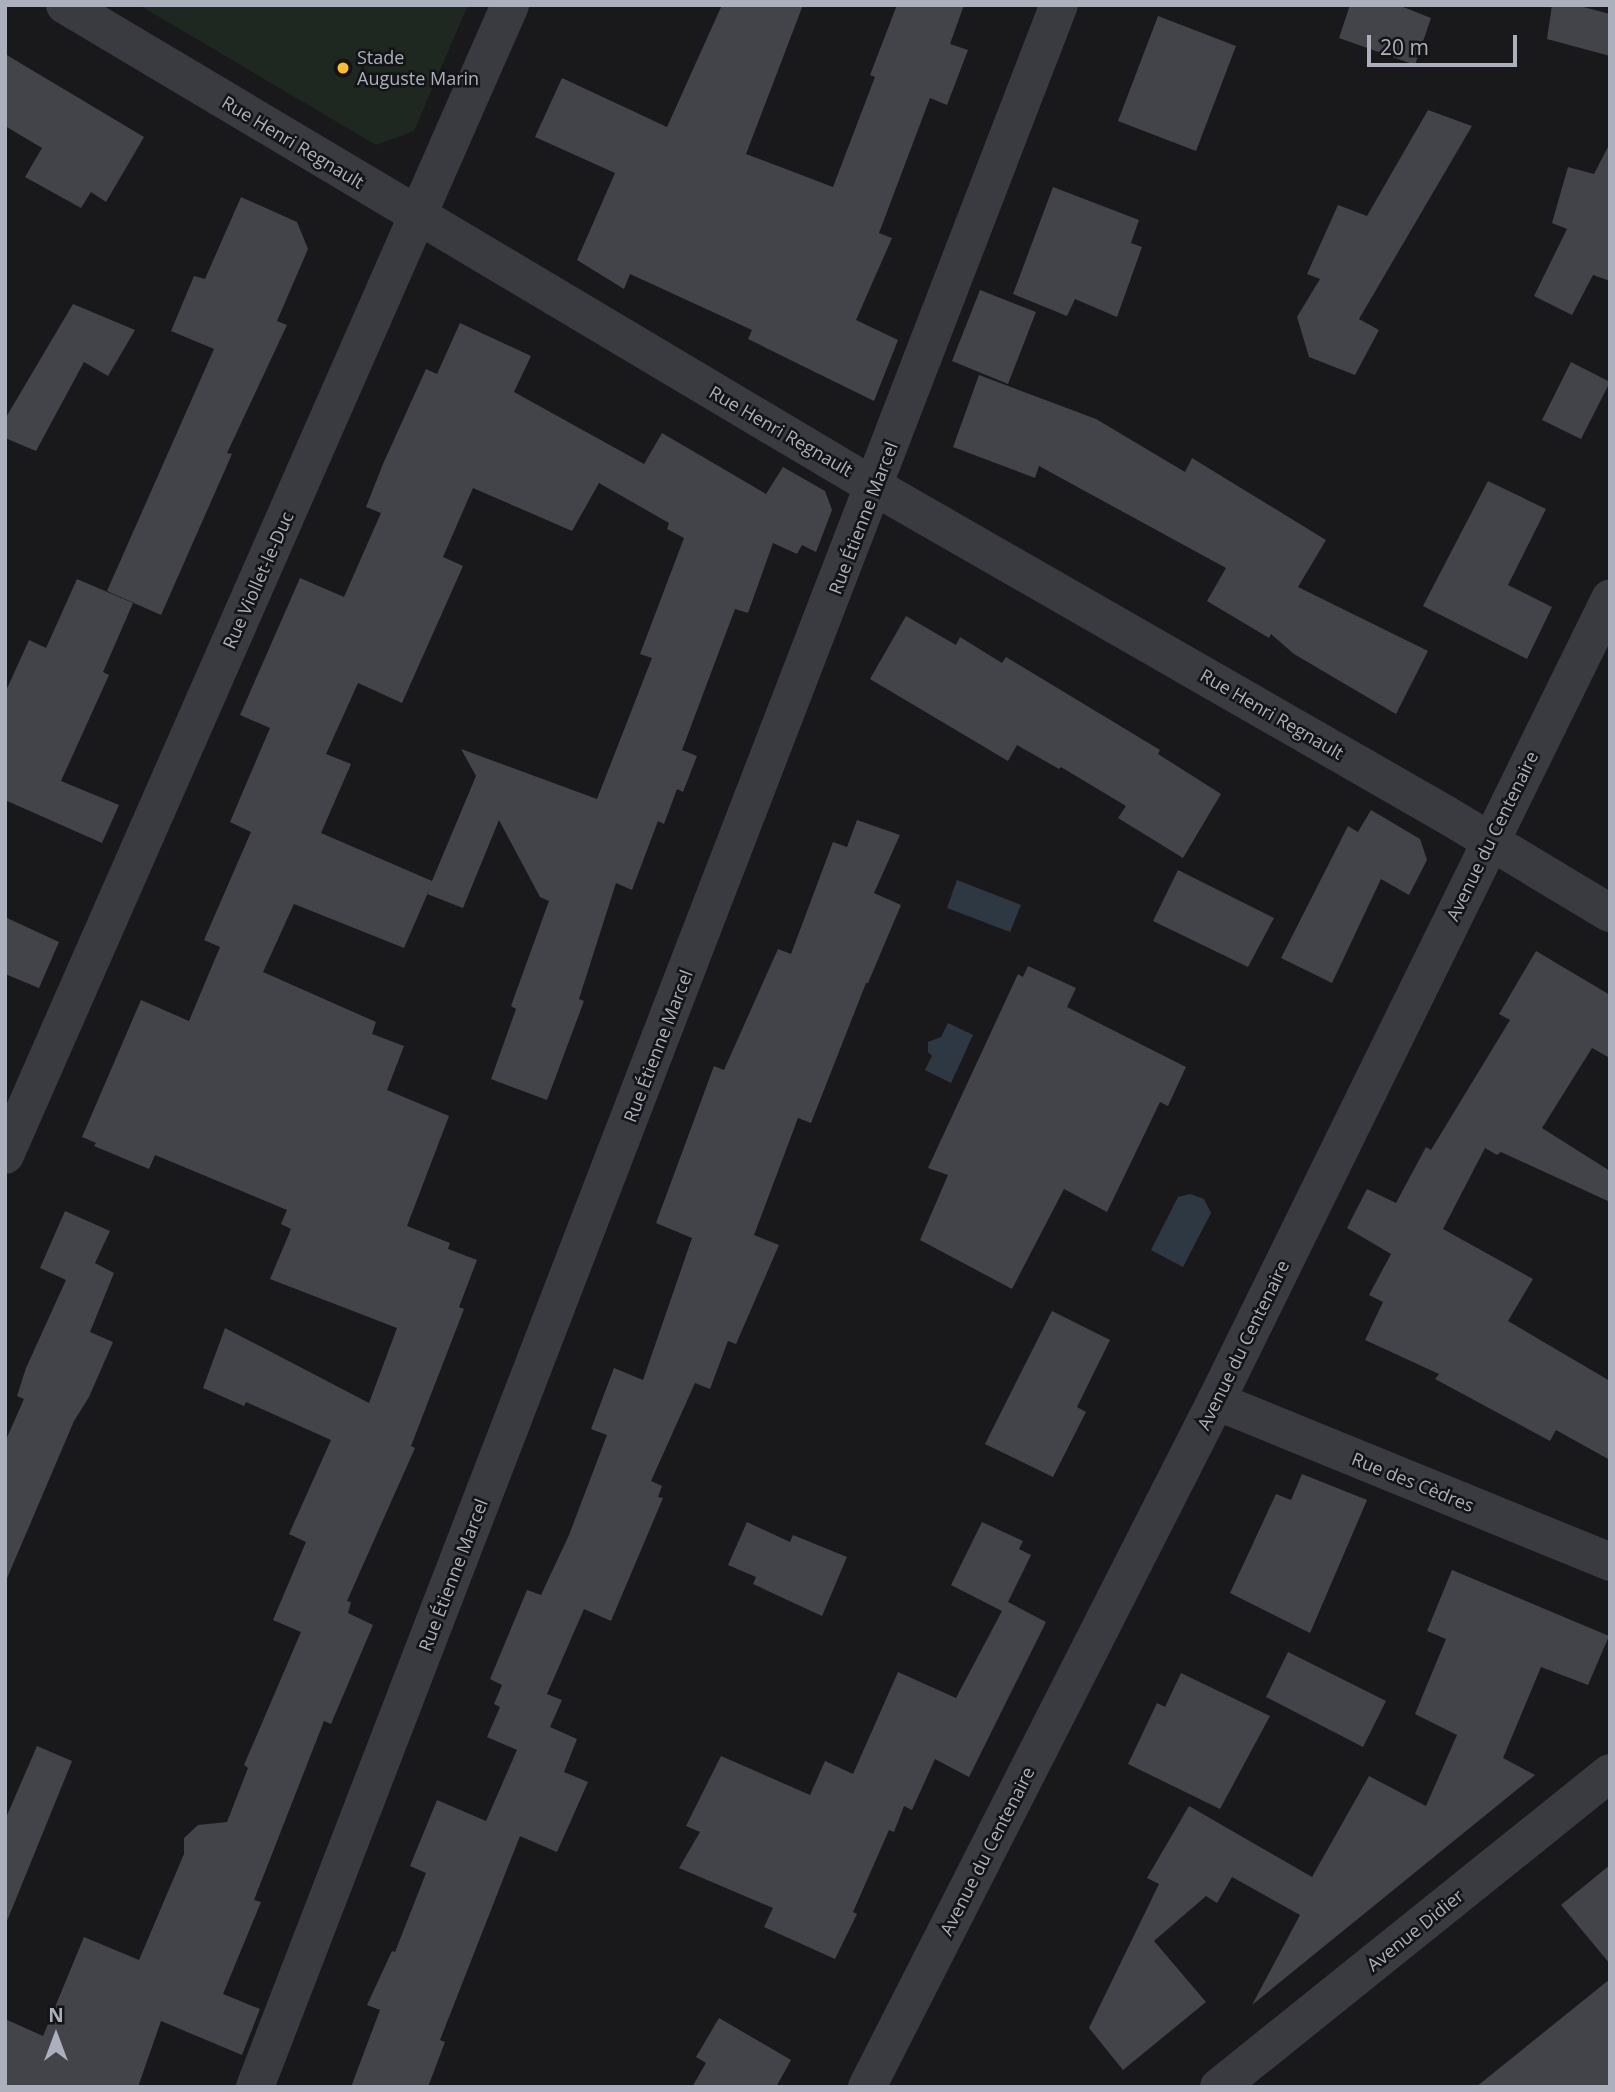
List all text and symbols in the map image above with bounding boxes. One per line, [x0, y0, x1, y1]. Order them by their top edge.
scale bar [1370, 21, 1520, 65]
text: 20 m [1380, 33, 1429, 61]
place label: Stade Auguste Marin [357, 47, 479, 90]
marker: Stade Auguste Marin [335, 60, 351, 76]
street label: Rue Henri Regnault [218, 91, 368, 193]
street label: Rue Henri Regnault [705, 381, 857, 481]
street label: Rue Étienne Marcel [824, 439, 902, 597]
street label: Rue Viollet-le-Duc [218, 508, 298, 652]
street label: Rue Henri Regnault [1196, 664, 1348, 764]
street label: Avenue du Centenaire [1441, 748, 1543, 924]
street label: Rue Étienne Marcel [619, 967, 697, 1125]
street label: Avenue du Centenaire [1192, 1257, 1294, 1433]
street label: Rue des Cèdres [1349, 1448, 1477, 1516]
street label: Rue Étienne Marcel [414, 1496, 492, 1654]
street label: Avenue du Centenaire [935, 1763, 1039, 1939]
street label: Avenue Didier [1362, 1884, 1468, 1976]
north arrow [21, 2001, 91, 2071]
text: N [48, 2002, 64, 2028]

